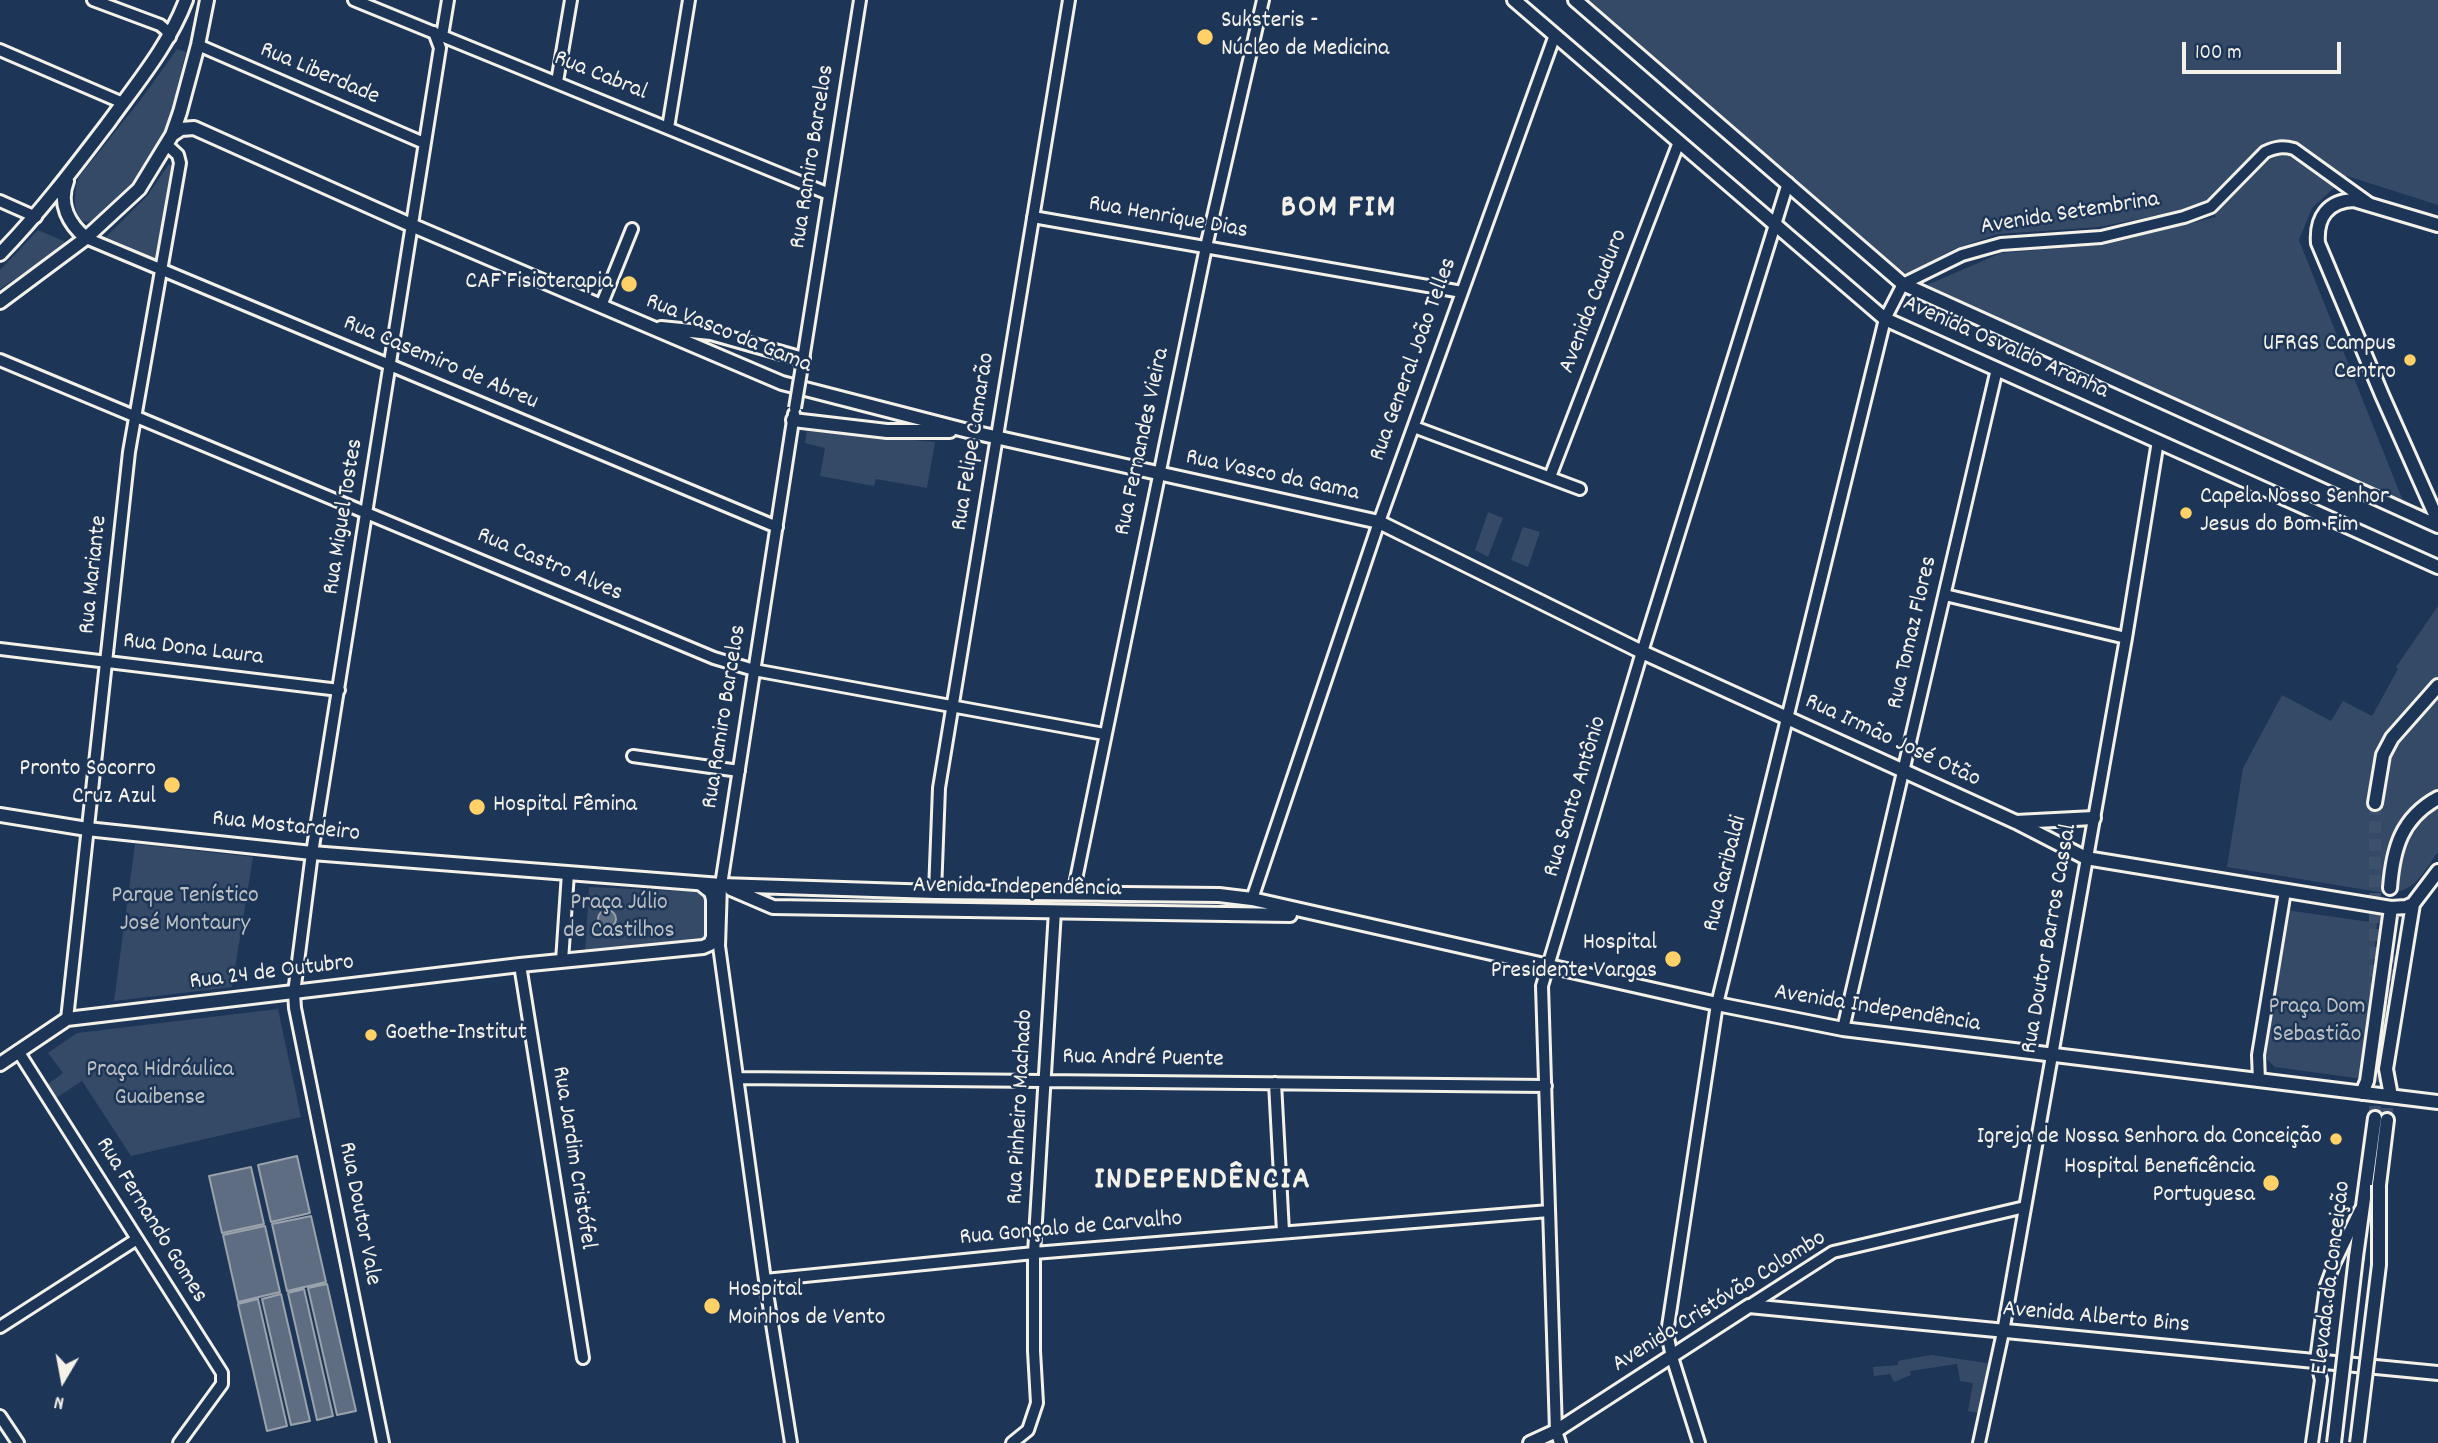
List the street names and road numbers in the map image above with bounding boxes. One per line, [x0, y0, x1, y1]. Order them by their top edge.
street label: Rua Liberdade [255, 37, 383, 113]
street label: Rua Cabral [549, 45, 651, 109]
street label: Rua Ramiro Barcelos [785, 63, 843, 251]
street label: Avenida Setembrina [1979, 187, 2161, 243]
street label: Rua Henrique Dias [1086, 191, 1250, 247]
street label: Avenida Cauduro [1554, 226, 1636, 378]
street label: Rua General João Telles [1365, 254, 1465, 466]
street label: Rua Vasco da Gama [641, 289, 815, 381]
street label: Avenida Osvaldo Aranha [1898, 291, 2112, 407]
street label: Rua Casemiro de Abreu [338, 310, 542, 418]
street label: Rua Fernandes Vieira [1110, 346, 1178, 538]
street label: Rua Felipe Camarão [947, 351, 1003, 533]
street label: Rua Miguel Tostes [318, 437, 372, 597]
street label: Rua Vasco da Gama [1183, 445, 1361, 509]
street label: Rua Mariante [74, 514, 116, 636]
street label: Rua Castro Alves [472, 522, 626, 610]
street label: Rua Tomaz Flores [1882, 554, 1946, 712]
street label: Rua Ramiro Barcelos [697, 623, 755, 811]
street label: Rua Dona Laura [121, 628, 265, 674]
street label: Rua Irmão José Otão [1800, 689, 1984, 795]
street label: Rua Santo Antônio [1539, 713, 1615, 881]
street label: Rua Mostardeiro [211, 806, 361, 850]
street label: Rua Garibaldi [1699, 813, 1755, 935]
street label: Rua Doutor Barros Cassal [2017, 822, 2085, 1056]
street label: Avenida Independência [913, 873, 1121, 905]
street label: Rua 24 de Outubro [188, 950, 356, 998]
street label: Avenida Independência [1772, 979, 1982, 1041]
street label: Rua Pinheiro Machado [1003, 1009, 1041, 1205]
street label: Rua André Puente [1062, 1044, 1224, 1076]
street label: Rua Jardim Cristófel [543, 1064, 601, 1252]
street label: Rua Fernando Gomes [88, 1133, 212, 1309]
street label: Rua Doutor Vale [330, 1140, 386, 1288]
street label: Elevada da Conceição [2307, 1179, 2359, 1377]
street label: Rua Gonçalo de Carvalho [958, 1206, 1184, 1254]
street label: Avenida Cristóvão Colombo [1608, 1225, 1832, 1381]
street label: Avenida Alberto Bins [2001, 1296, 2191, 1342]

